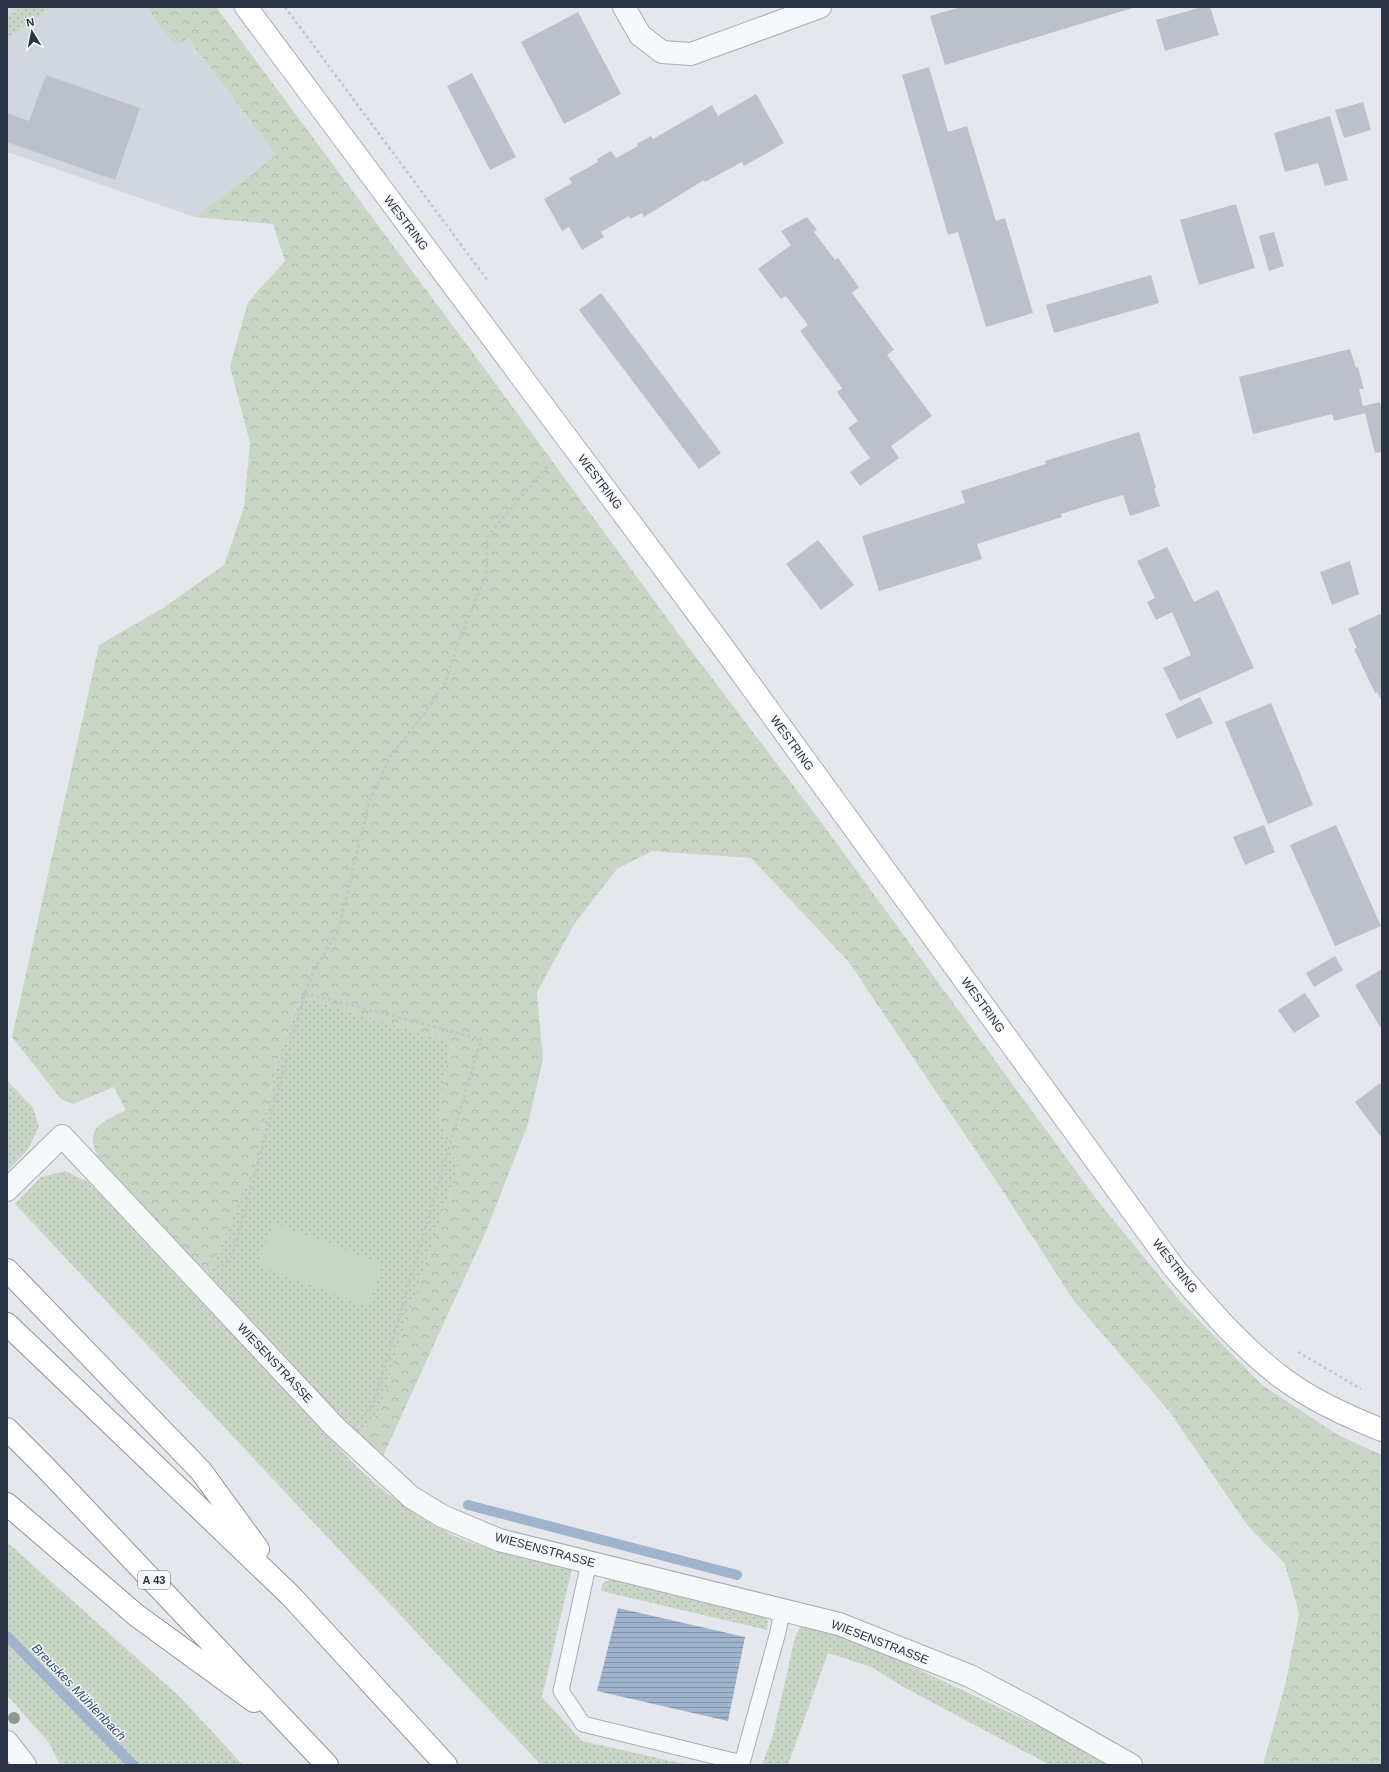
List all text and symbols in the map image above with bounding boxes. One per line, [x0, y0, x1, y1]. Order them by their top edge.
north arrow [12, 12, 52, 52]
text: N [25, 16, 35, 29]
street label: WESTRING [381, 193, 431, 253]
street label: WESTRING [575, 452, 625, 512]
street label: WESTRING [767, 713, 817, 773]
street label: WESTRING [958, 975, 1008, 1035]
street label: WESTRING [1150, 1236, 1200, 1296]
street label: WIESENSTRASSE [235, 1320, 315, 1406]
street label: WIESENSTRASSE [493, 1530, 597, 1570]
road number: A 43 [138, 1571, 170, 1589]
street label: WIESENSTRASSE [829, 1617, 931, 1667]
water label: Breuskes Mühlenbach [29, 1641, 129, 1743]

